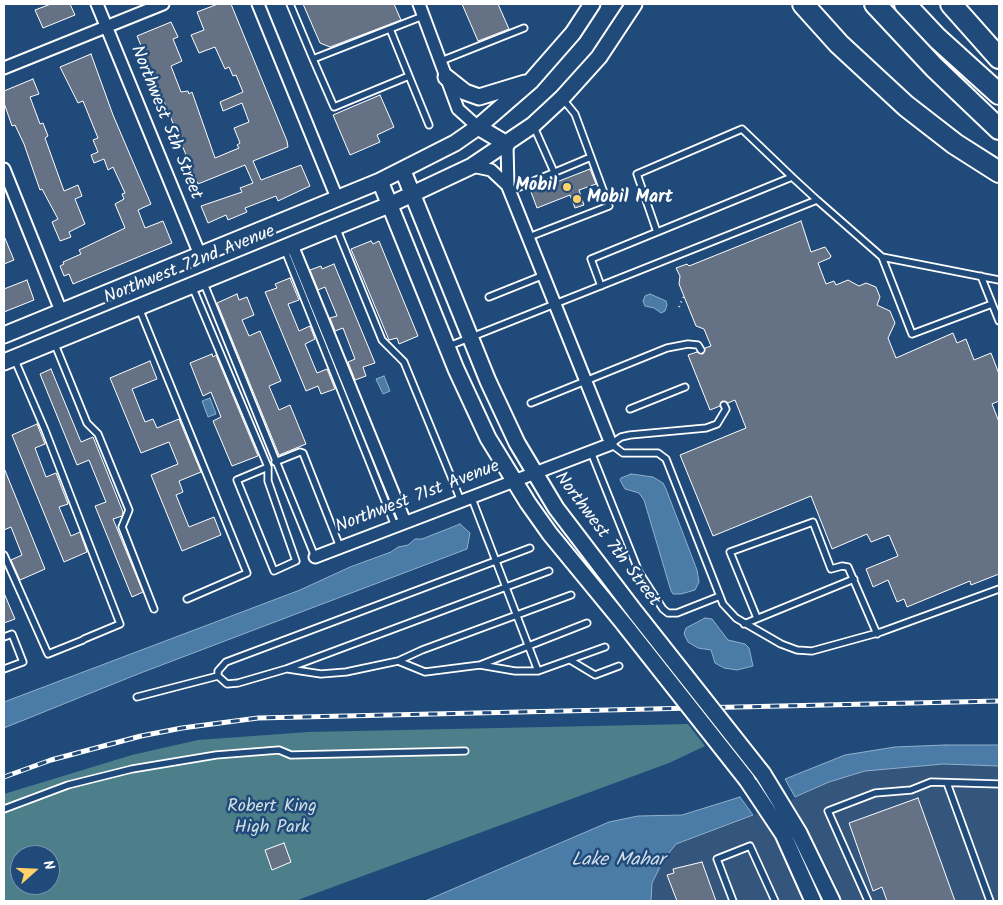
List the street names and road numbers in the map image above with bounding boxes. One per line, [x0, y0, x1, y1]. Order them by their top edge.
street label: Northwest 5th Street [124, 43, 206, 203]
street label: Northwest 72nd Avenue [101, 222, 279, 310]
street label: Northwest 71st Avenue [333, 457, 503, 539]
street label: Northwest 7th Street [548, 469, 664, 611]

